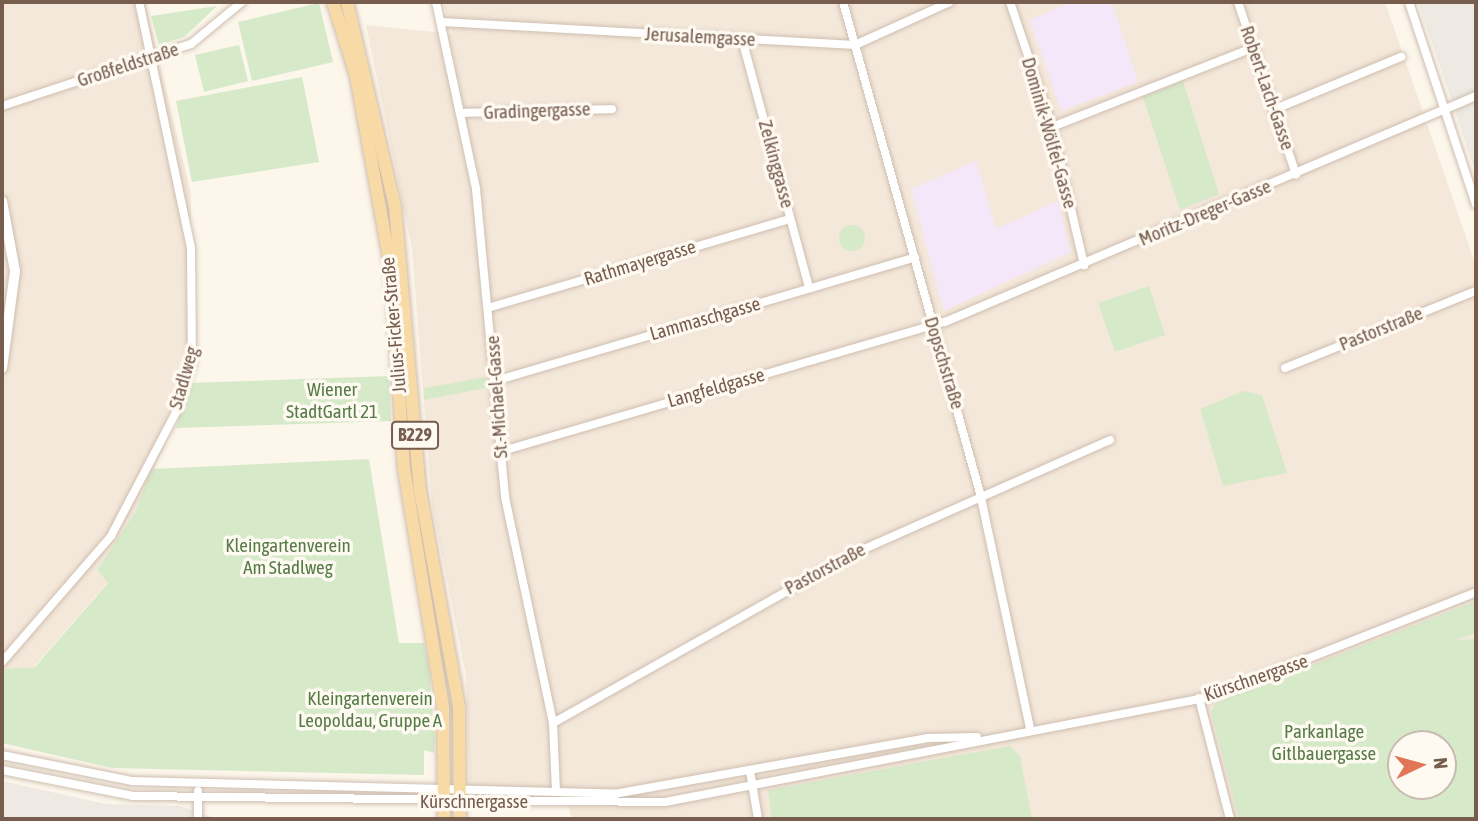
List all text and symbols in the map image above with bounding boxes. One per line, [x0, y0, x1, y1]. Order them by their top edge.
street label: Jerusalemgasse [644, 23, 756, 51]
street label: Robert-Lach-Gasse [1235, 23, 1299, 153]
street label: Großfeldstraße [75, 38, 181, 92]
street label: Dominik-Wölfel-Gasse [1017, 55, 1081, 211]
street label: Gradingergasse [483, 98, 591, 124]
street label: Zelkinggasse [753, 118, 799, 210]
street label: Moritz-Dreger-Gasse [1136, 175, 1274, 251]
street label: Rathmayergasse [581, 235, 699, 291]
street label: Julius-Ficker-Straße [377, 256, 411, 394]
street label: Lammaschgasse [647, 292, 763, 346]
street label: Pastorstraße [1336, 302, 1426, 356]
street label: Dopschstraße [919, 314, 969, 412]
street label: St.-Michael-Gasse [481, 335, 513, 459]
street label: Stadlweg [164, 344, 204, 412]
street label: Langfeldgasse [665, 363, 767, 413]
park label: Wiener StadtGartl 21 [286, 379, 378, 423]
road number: B229 [390, 421, 440, 450]
park label: Kleingartenverein Am Stadlweg [225, 535, 351, 579]
street label: Pastorstraße [781, 538, 869, 600]
street label: Kürschnergasse [1201, 650, 1311, 706]
park label: Kleingartenverein Leopoldau, Gruppe A [298, 688, 442, 732]
park label: Parkanlage Gitlbauergasse [1272, 721, 1376, 765]
north arrow [1387, 730, 1457, 800]
text: N [1429, 757, 1452, 770]
street label: Kürschnergasse [420, 791, 528, 813]

